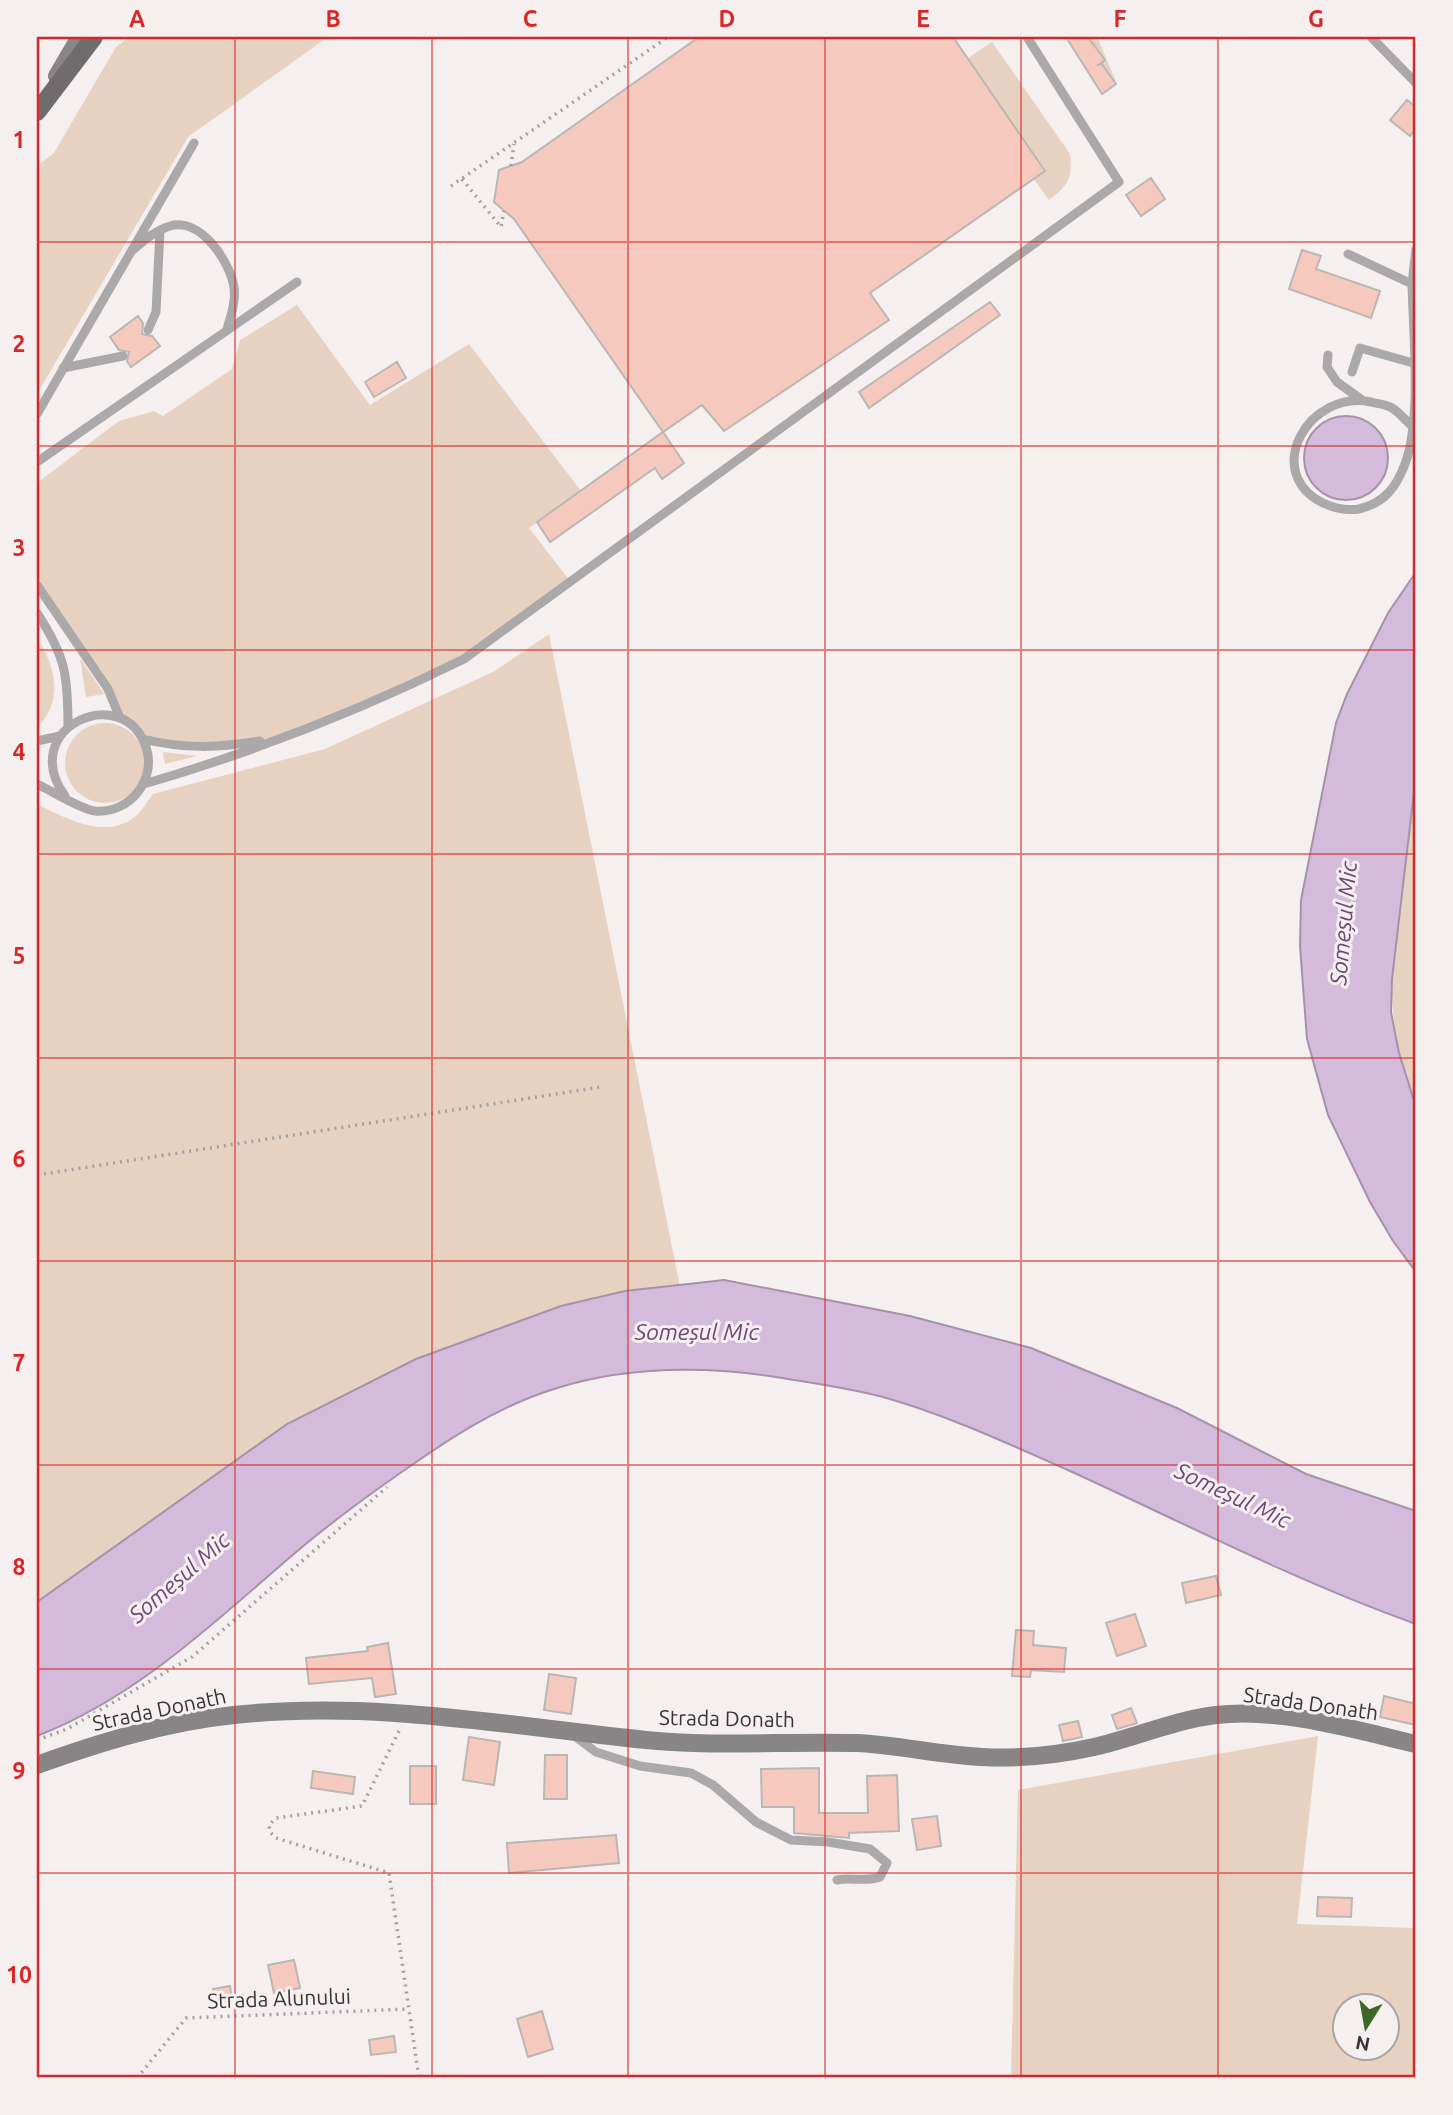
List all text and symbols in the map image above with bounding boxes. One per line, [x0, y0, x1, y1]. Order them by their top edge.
text: A [129, 6, 145, 31]
text: B [325, 6, 341, 31]
text: C [523, 6, 538, 31]
text: D [719, 6, 735, 31]
text: E [916, 6, 930, 31]
text: F [1114, 6, 1127, 31]
text: G [1308, 6, 1324, 31]
text: 1 [13, 127, 25, 152]
text: 2 [13, 331, 25, 356]
text: 3 [13, 535, 25, 560]
text: 4 [13, 739, 26, 764]
water label: Someșul Mic [1325, 860, 1361, 987]
text: 5 [13, 943, 25, 968]
text: 6 [13, 1146, 26, 1171]
water label: Someșul Mic [634, 1319, 760, 1344]
text: 7 [13, 1350, 25, 1375]
water label: Someșul Mic [1170, 1457, 1295, 1533]
water label: Someșul Mic [123, 1527, 234, 1628]
text: 8 [13, 1554, 25, 1579]
street label: Strada Donath [1242, 1682, 1380, 1724]
street label: Strada Donath [90, 1683, 228, 1735]
street label: Strada Donath [659, 1705, 795, 1731]
text: 9 [13, 1758, 25, 1783]
text: 10 [6, 1962, 32, 1987]
street label: Strada Alunului [207, 1984, 351, 2012]
north arrow [1330, 1993, 1400, 2062]
text: N [1354, 2032, 1372, 2056]

